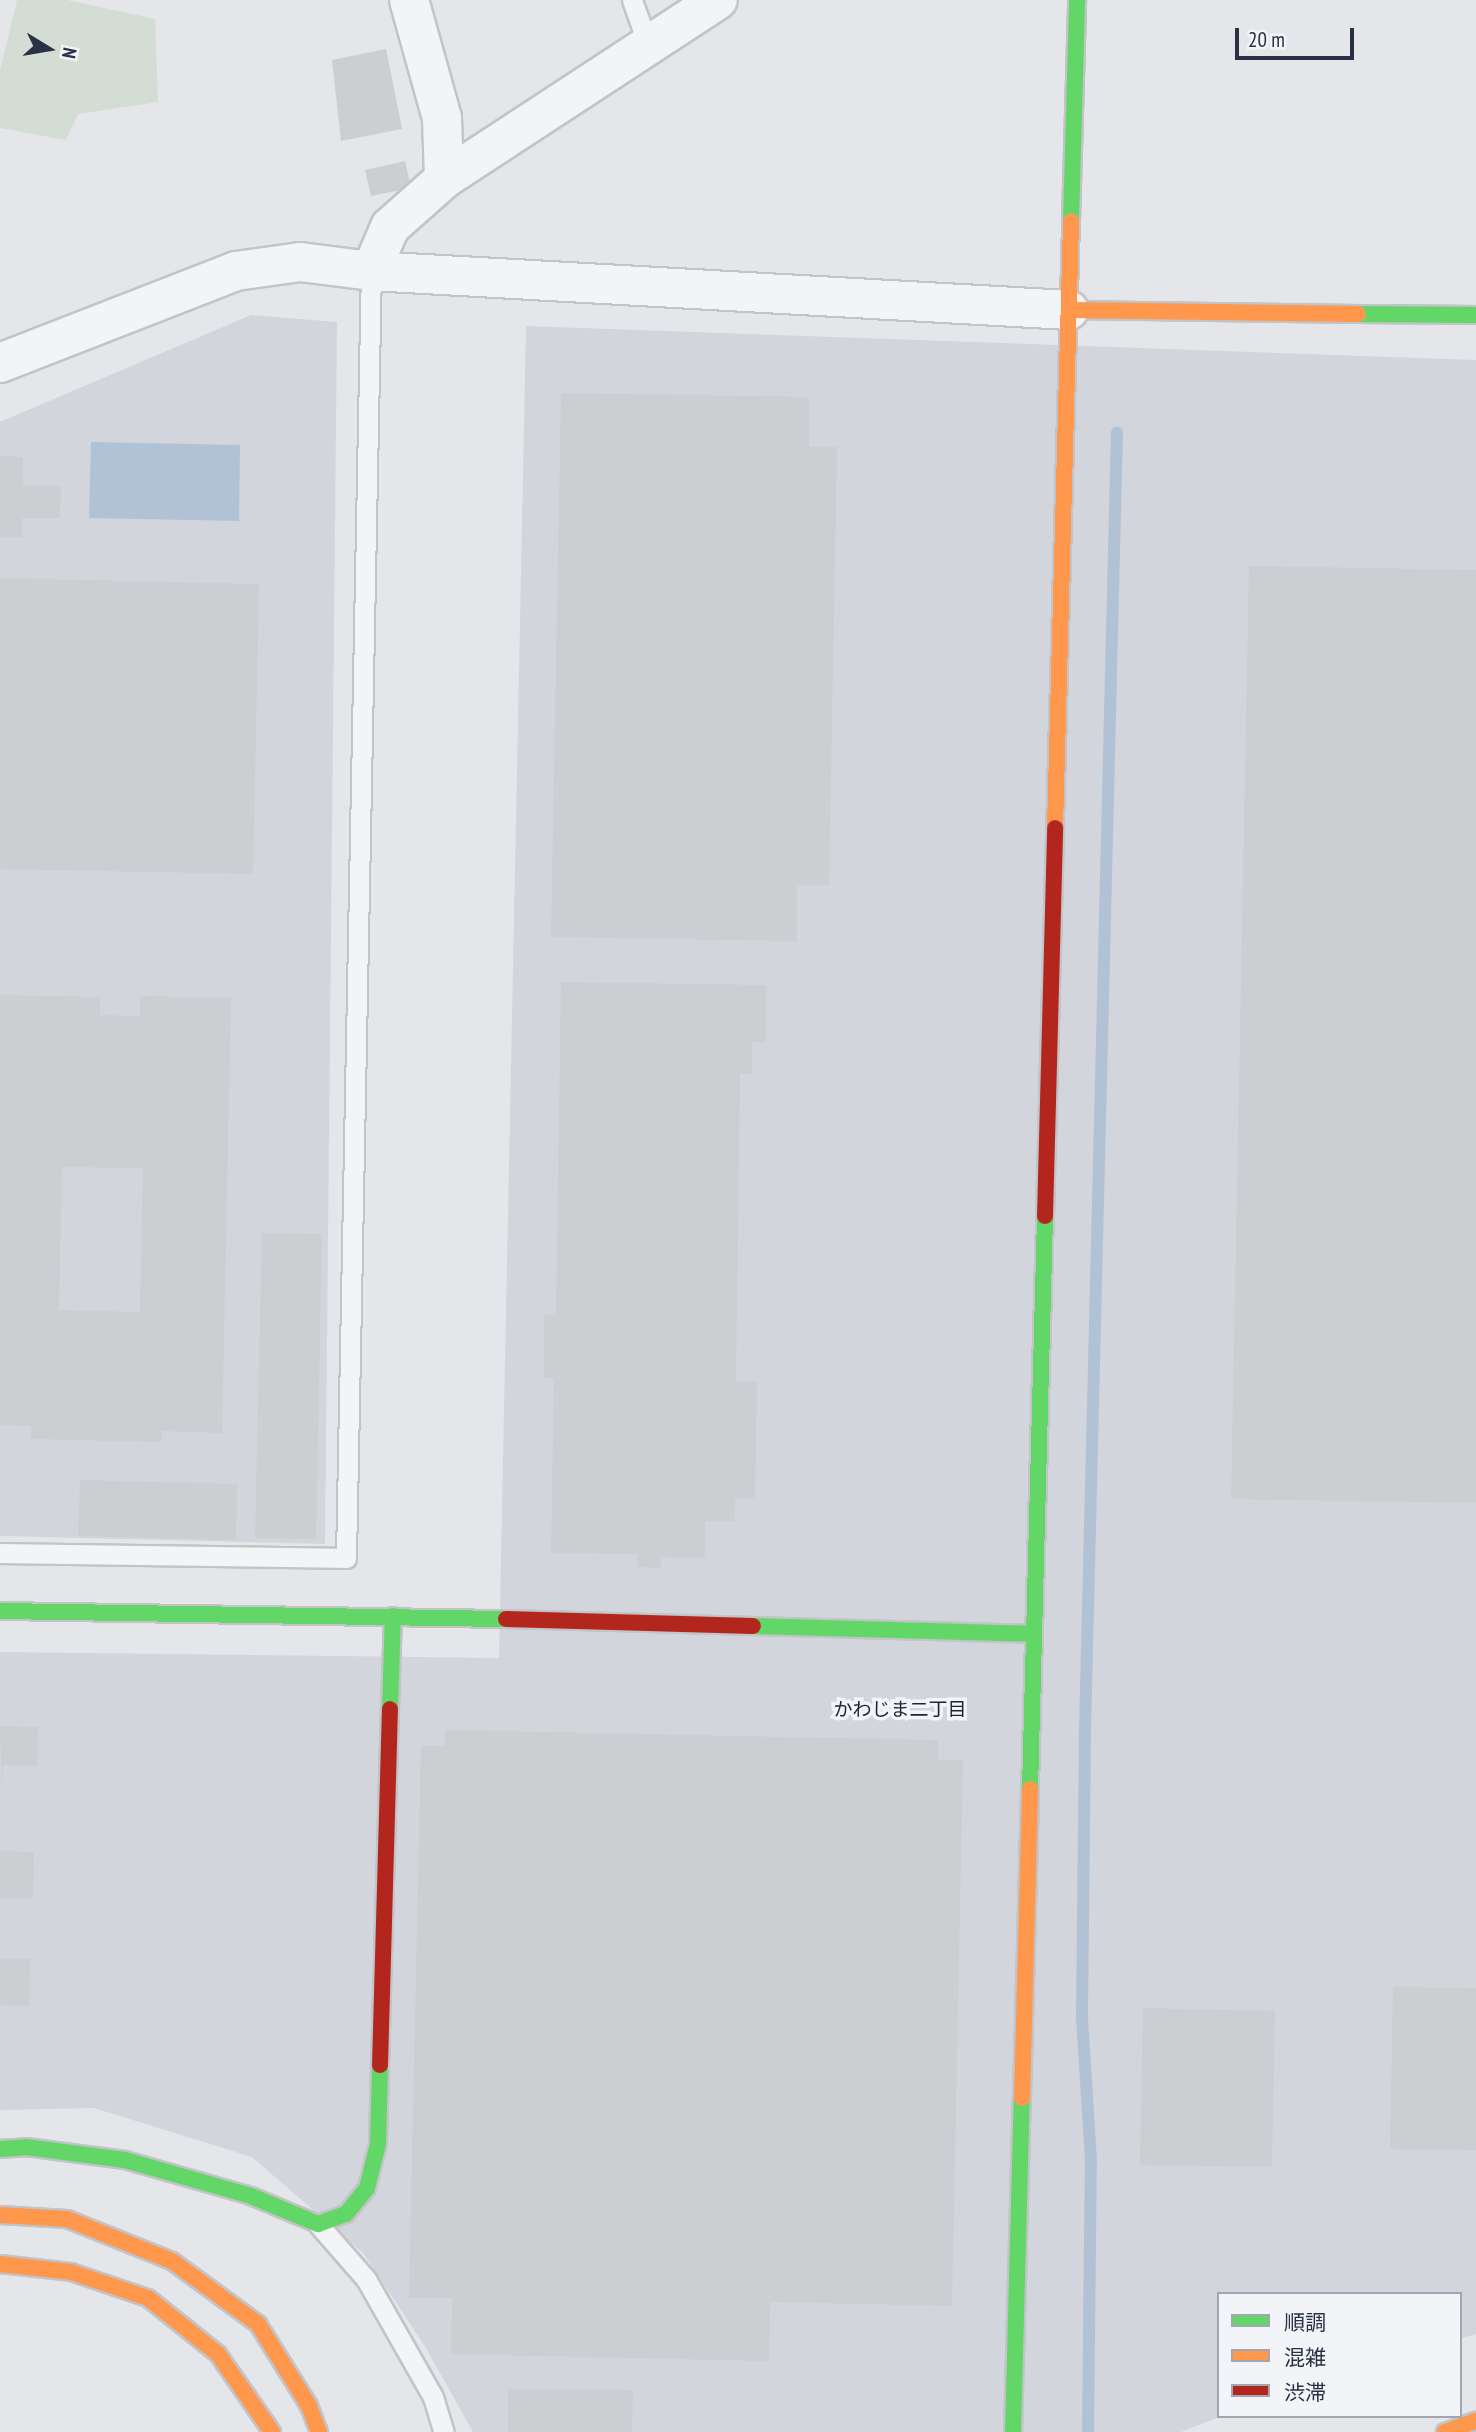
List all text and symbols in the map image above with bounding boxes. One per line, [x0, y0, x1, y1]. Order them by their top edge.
north arrow [14, 14, 84, 84]
scale bar [1238, 14, 1357, 58]
text: 20 m [1248, 26, 1285, 53]
text: N [57, 46, 82, 60]
district label: かわじま二丁目 [834, 1699, 966, 1721]
legend [1217, 2292, 1462, 2418]
text: 順調 [1284, 2309, 1326, 2336]
text: 混雑 [1284, 2344, 1326, 2371]
text: 渋滞 [1284, 2379, 1326, 2406]

